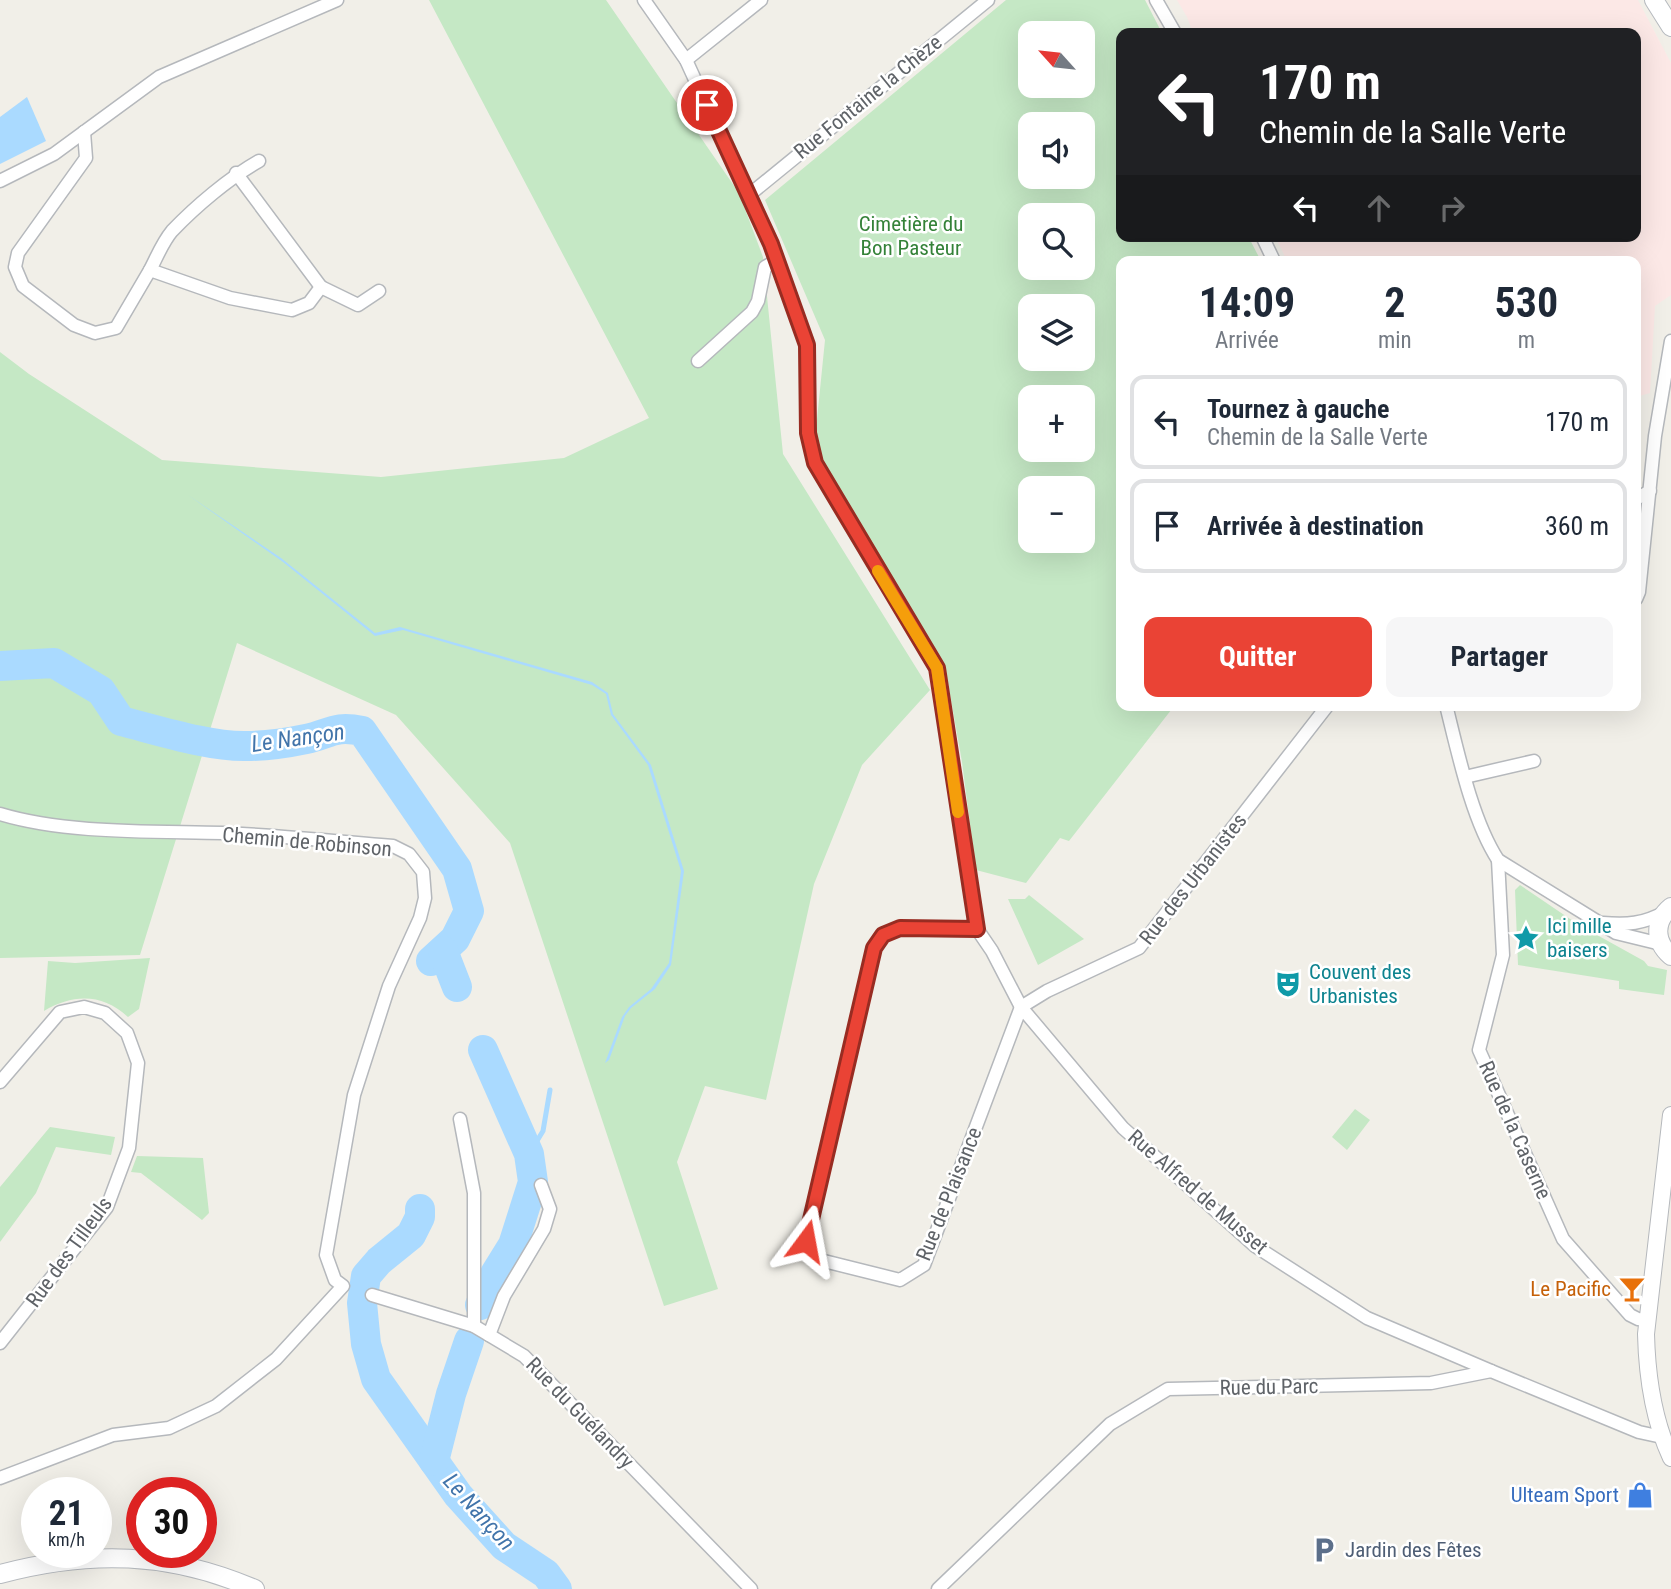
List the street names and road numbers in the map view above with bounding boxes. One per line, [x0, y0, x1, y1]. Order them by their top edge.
street label: Rue Fontaine la Chèze [789, 30, 947, 164]
street label: Rue des Urbanistes [1134, 809, 1252, 949]
street label: Chemin de Robinson [221, 823, 393, 861]
street label: Rue de la Caserne [1474, 1057, 1556, 1203]
street label: Rue de Plaisance [911, 1124, 987, 1264]
street label: Rue Alfred de Musset [1123, 1125, 1273, 1259]
street label: Rue des Tilleuls [21, 1192, 117, 1312]
street label: Rue du Guélandry [521, 1353, 639, 1474]
street label: Rue du Parc [1219, 1374, 1319, 1400]

